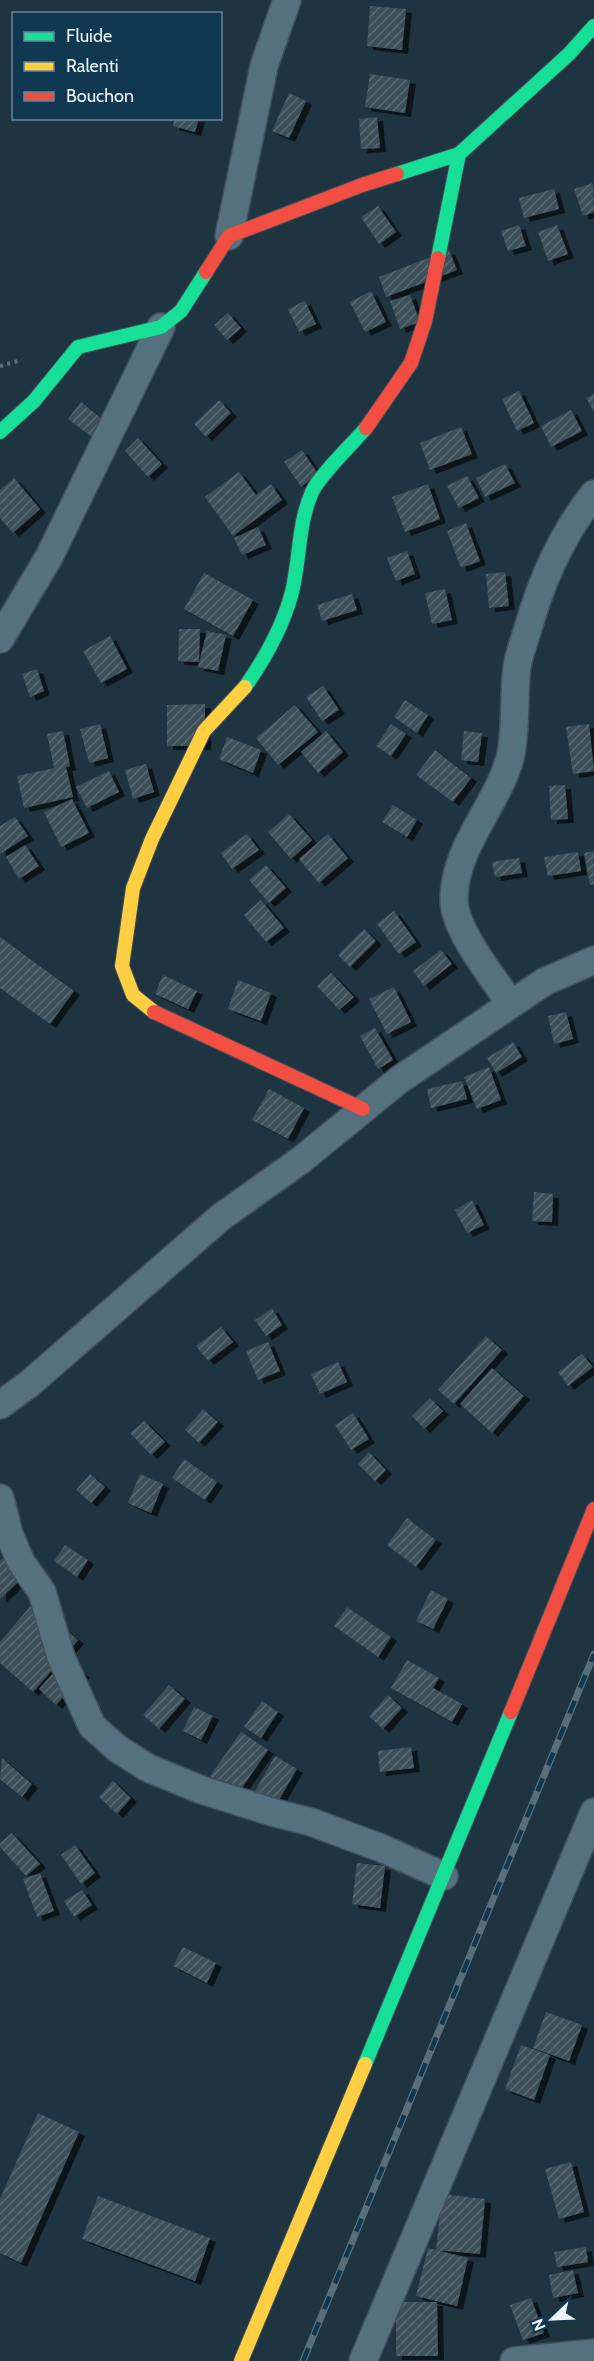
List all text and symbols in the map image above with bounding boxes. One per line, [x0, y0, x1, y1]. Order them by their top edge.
legend [12, 12, 222, 120]
text: Fluide [66, 25, 112, 47]
text: Ralenti [66, 55, 119, 77]
text: Bouchon [66, 85, 134, 107]
north arrow [522, 2289, 582, 2349]
text: N [528, 2316, 550, 2334]

